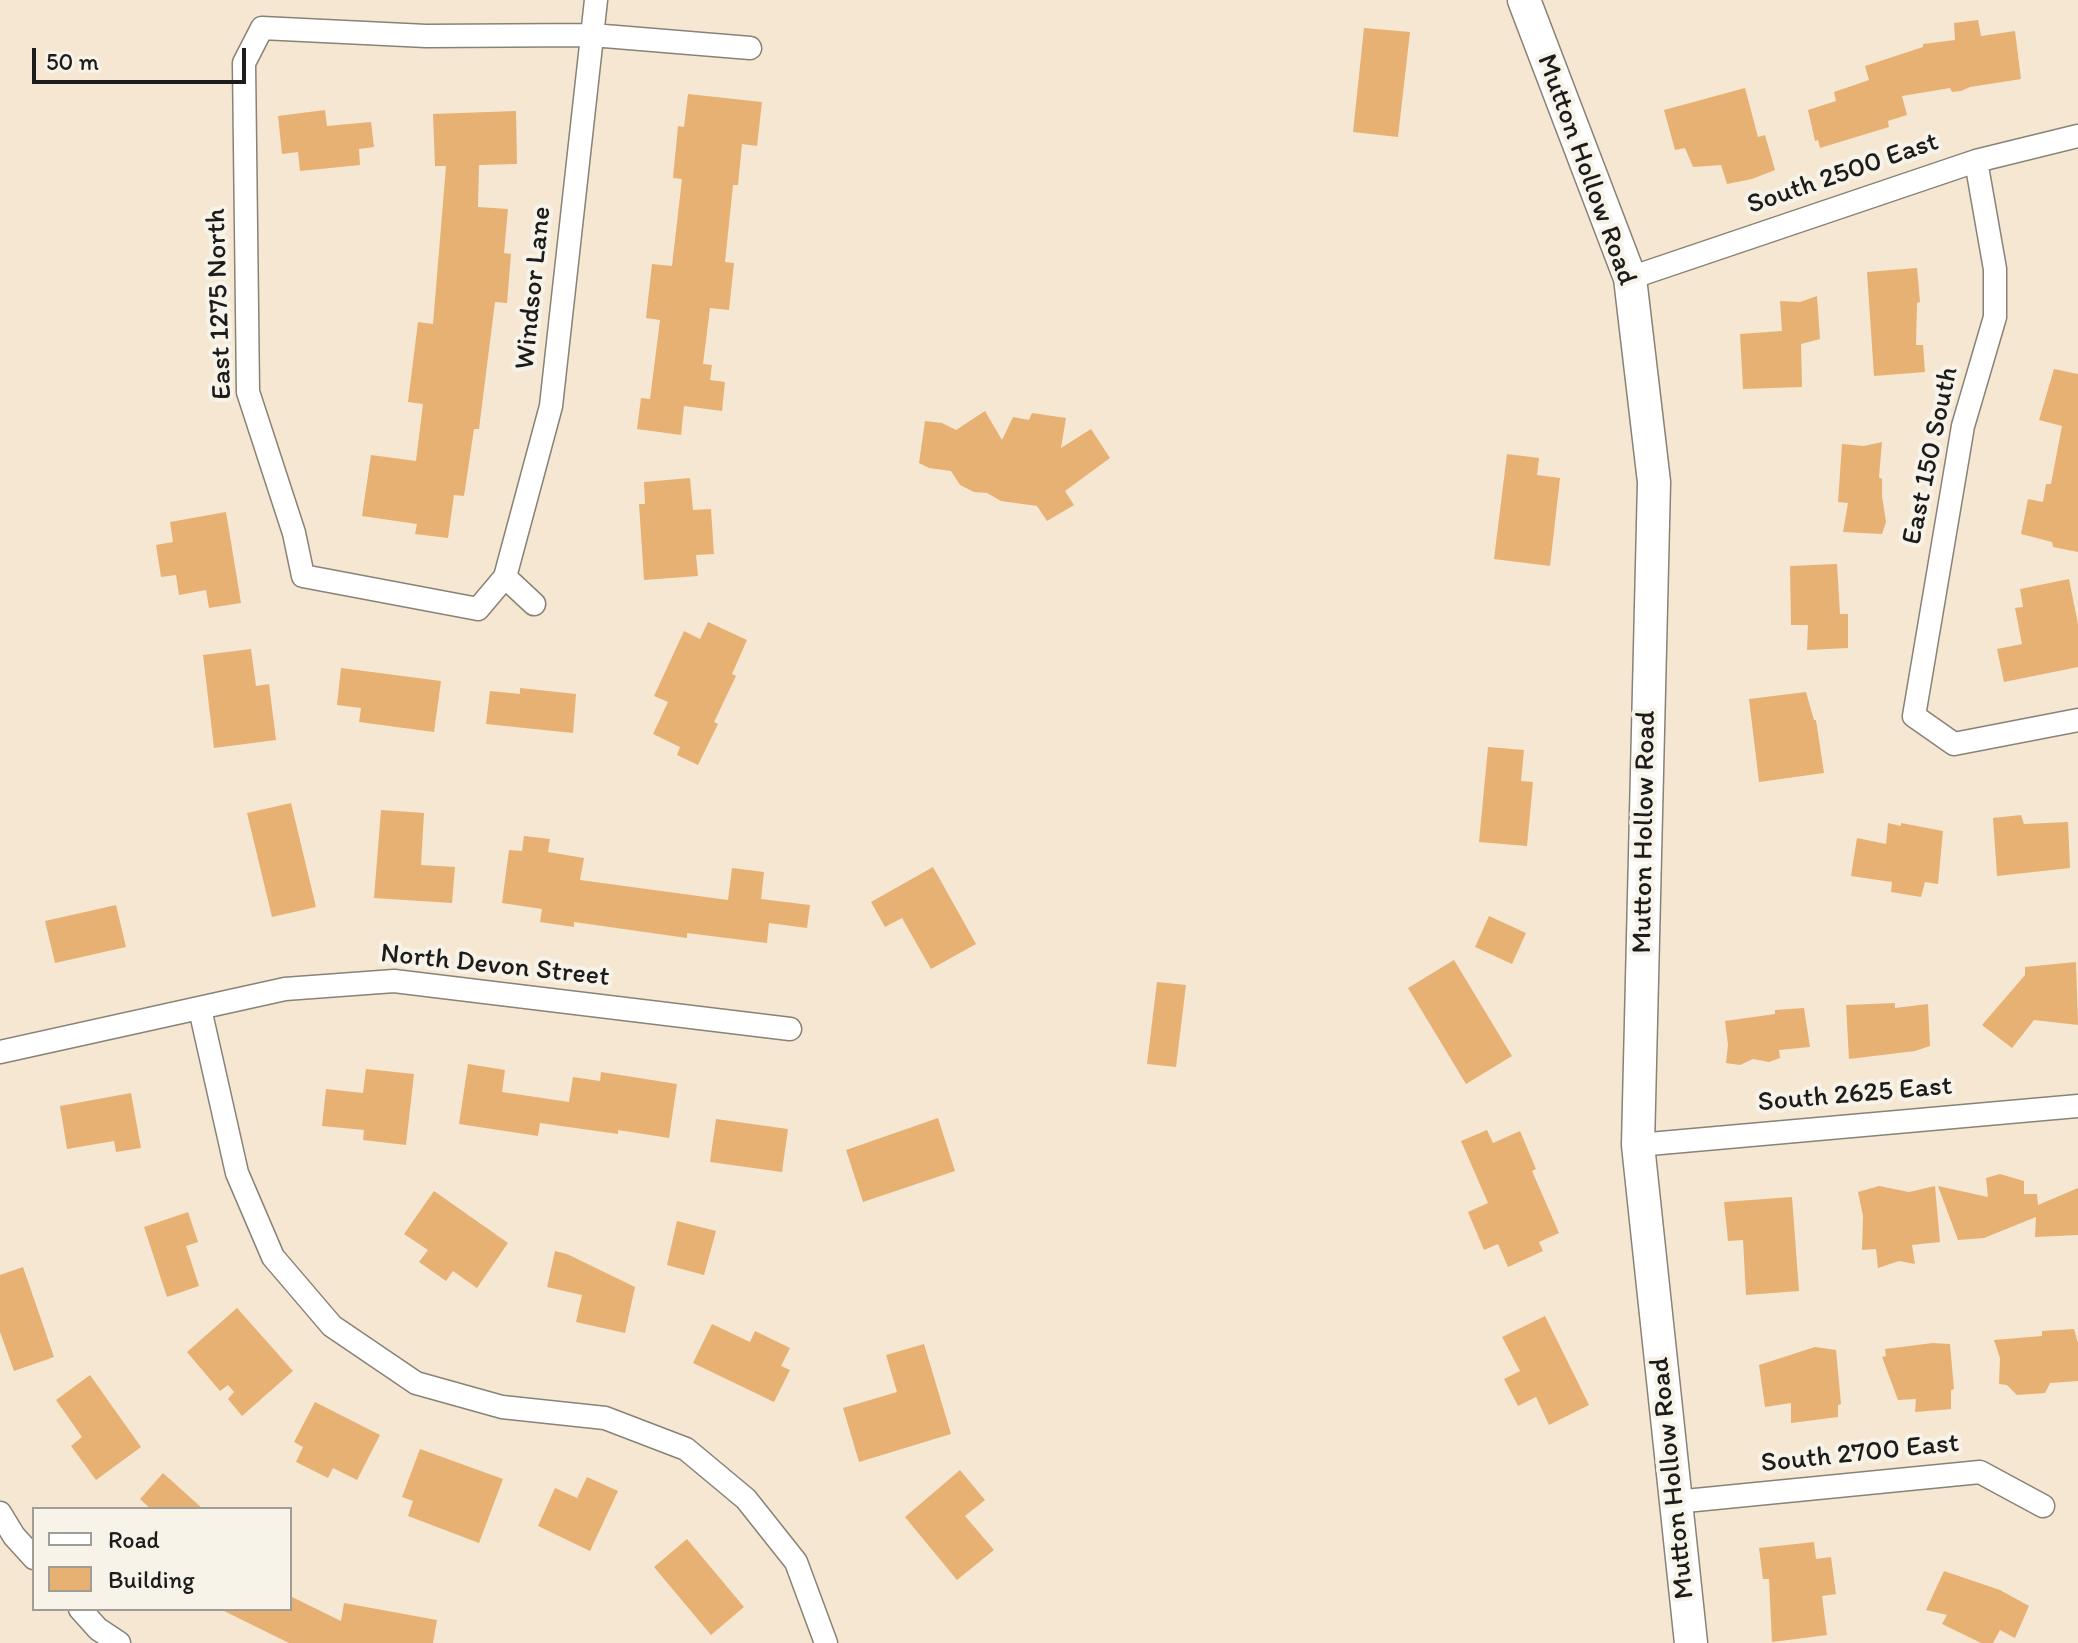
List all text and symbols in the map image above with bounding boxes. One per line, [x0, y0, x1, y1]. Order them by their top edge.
scale bar [36, 32, 250, 82]
text: 50 m [46, 47, 99, 76]
street label: Mutton Hollow Road [1529, 50, 1643, 290]
street label: South 2500 East [1743, 126, 1943, 222]
street label: Windsor Lane [509, 205, 559, 371]
street label: East 1275 North [200, 208, 240, 400]
street label: East 150 South [1896, 364, 1966, 548]
street label: Mutton Hollow Road [1626, 710, 1664, 954]
street label: North Devon Street [379, 937, 611, 995]
street label: South 2625 East [1757, 1070, 1953, 1120]
street label: Mutton Hollow Road [1644, 1355, 1702, 1601]
street label: South 2700 East [1759, 1427, 1961, 1481]
legend [32, 1507, 292, 1611]
text: Road [108, 1525, 160, 1554]
text: Building [108, 1565, 195, 1594]

